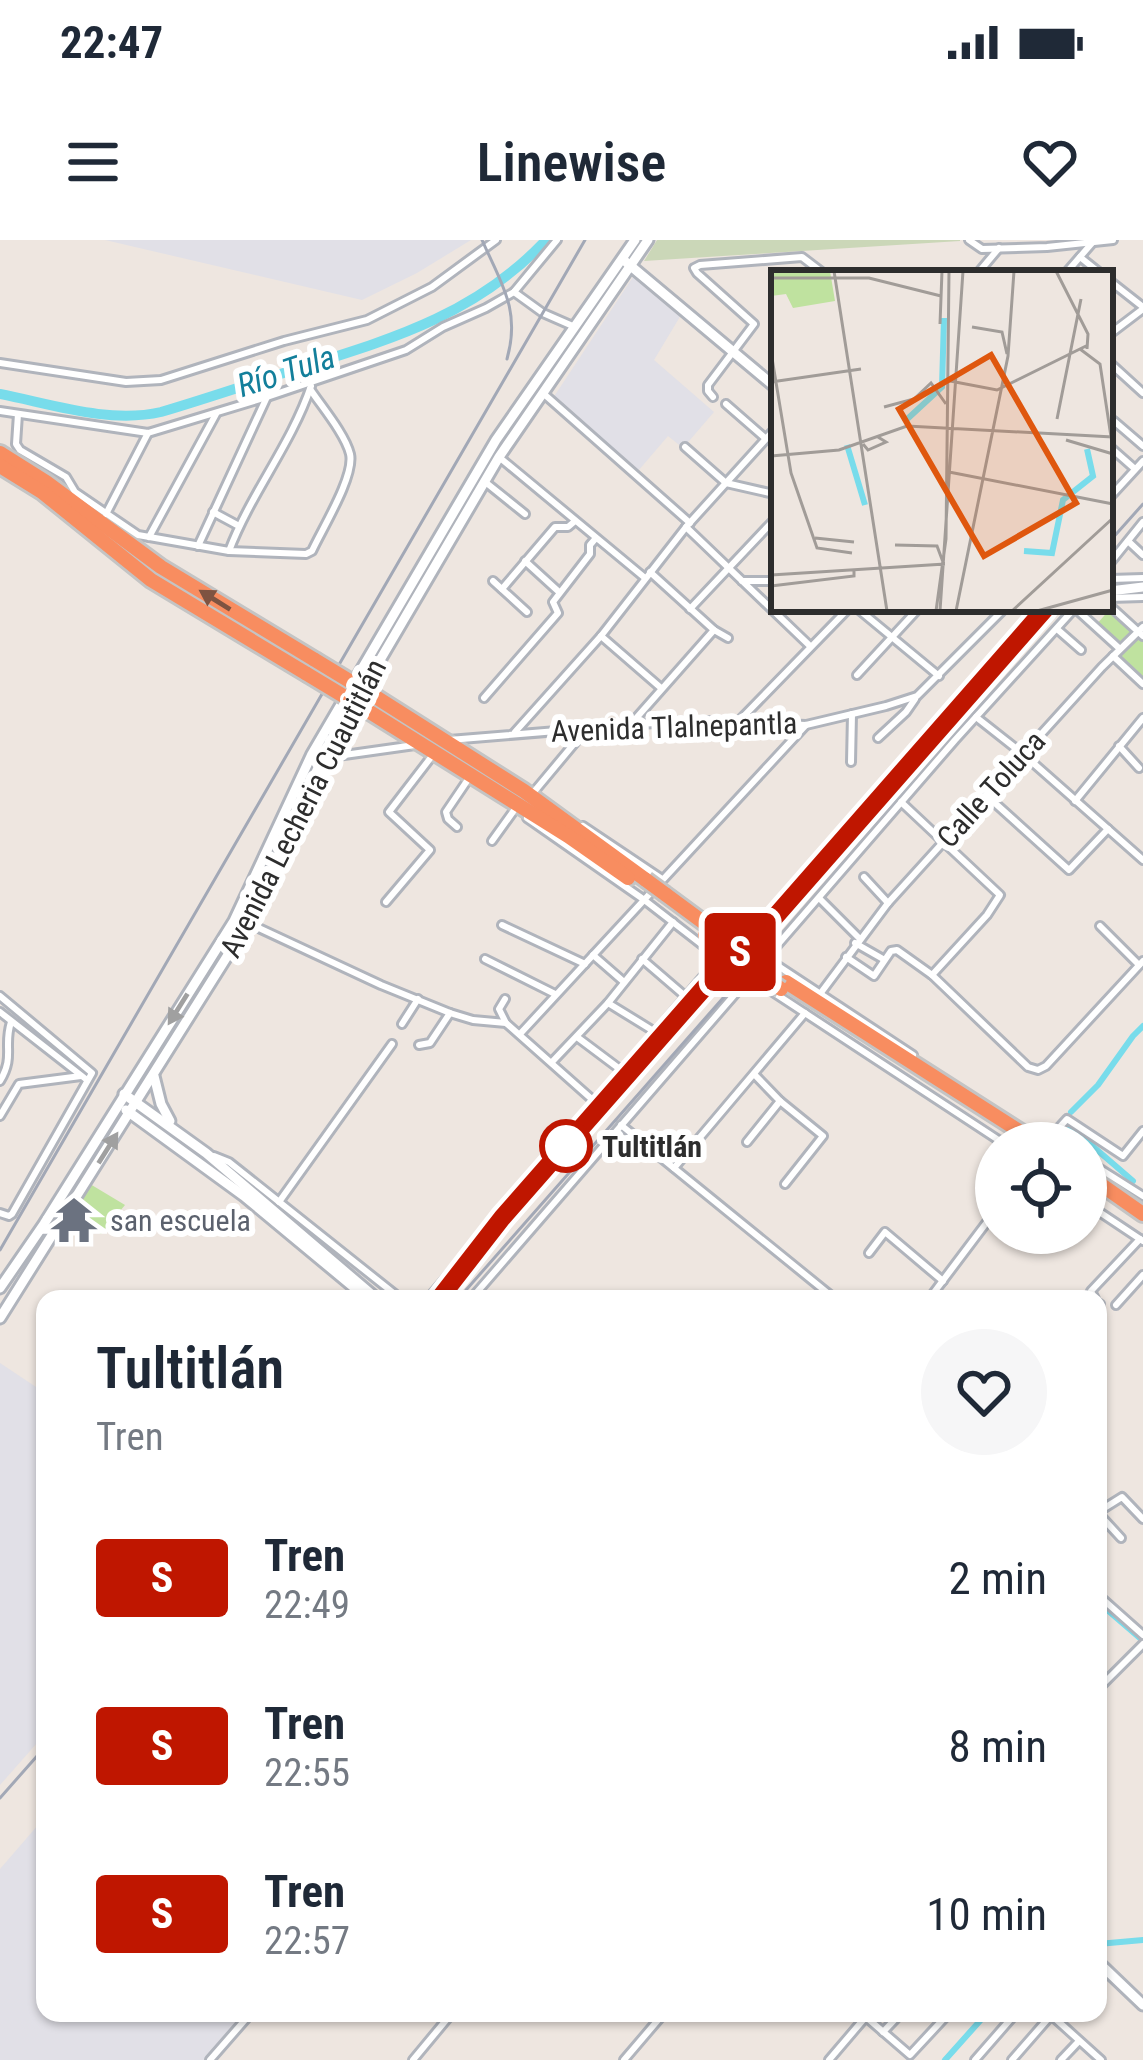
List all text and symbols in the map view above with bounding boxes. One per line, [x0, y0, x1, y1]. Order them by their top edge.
text: 22:47 [60, 16, 163, 69]
icon: menu [60, 129, 126, 195]
icon: heart [1017, 129, 1083, 195]
text: Linewise [477, 131, 666, 194]
inset map [771, 270, 1113, 612]
water label: Río Tula [232, 337, 340, 405]
one-way arrow [199, 590, 231, 612]
street label: Avenida Lecheria Cuautitlán [213, 653, 393, 963]
street label: Avenida Tlalnepantla [550, 705, 798, 749]
street label: Calle Toluca [930, 724, 1052, 854]
line badge: S [701, 913, 779, 991]
text: S [729, 927, 751, 976]
one-way arrow [168, 992, 190, 1025]
marker: Tultitlán [541, 1121, 591, 1171]
map controls [975, 1122, 1107, 1254]
button: locate [975, 1122, 1107, 1254]
place label: Tultitlán [602, 1129, 702, 1164]
one-way arrow [96, 1132, 118, 1165]
temple icon: san escuela [49, 1195, 99, 1245]
place label: san escuela [110, 1203, 251, 1238]
button: heart [921, 1329, 1047, 1455]
text: Tultitlán [96, 1335, 284, 1402]
text: Tren [96, 1414, 164, 1460]
text: Tren [264, 1529, 345, 1582]
text: 2 min [948, 1552, 1047, 1605]
text: S [151, 1553, 173, 1602]
text: 22:49 [264, 1582, 350, 1628]
text: Tren [264, 1697, 345, 1750]
text: 8 min [948, 1720, 1047, 1773]
text: S [151, 1721, 173, 1770]
text: 22:55 [264, 1750, 350, 1796]
text: Tren [264, 1865, 345, 1918]
text: 10 min [926, 1888, 1047, 1941]
text: S [151, 1889, 173, 1938]
text: 22:57 [264, 1918, 350, 1964]

